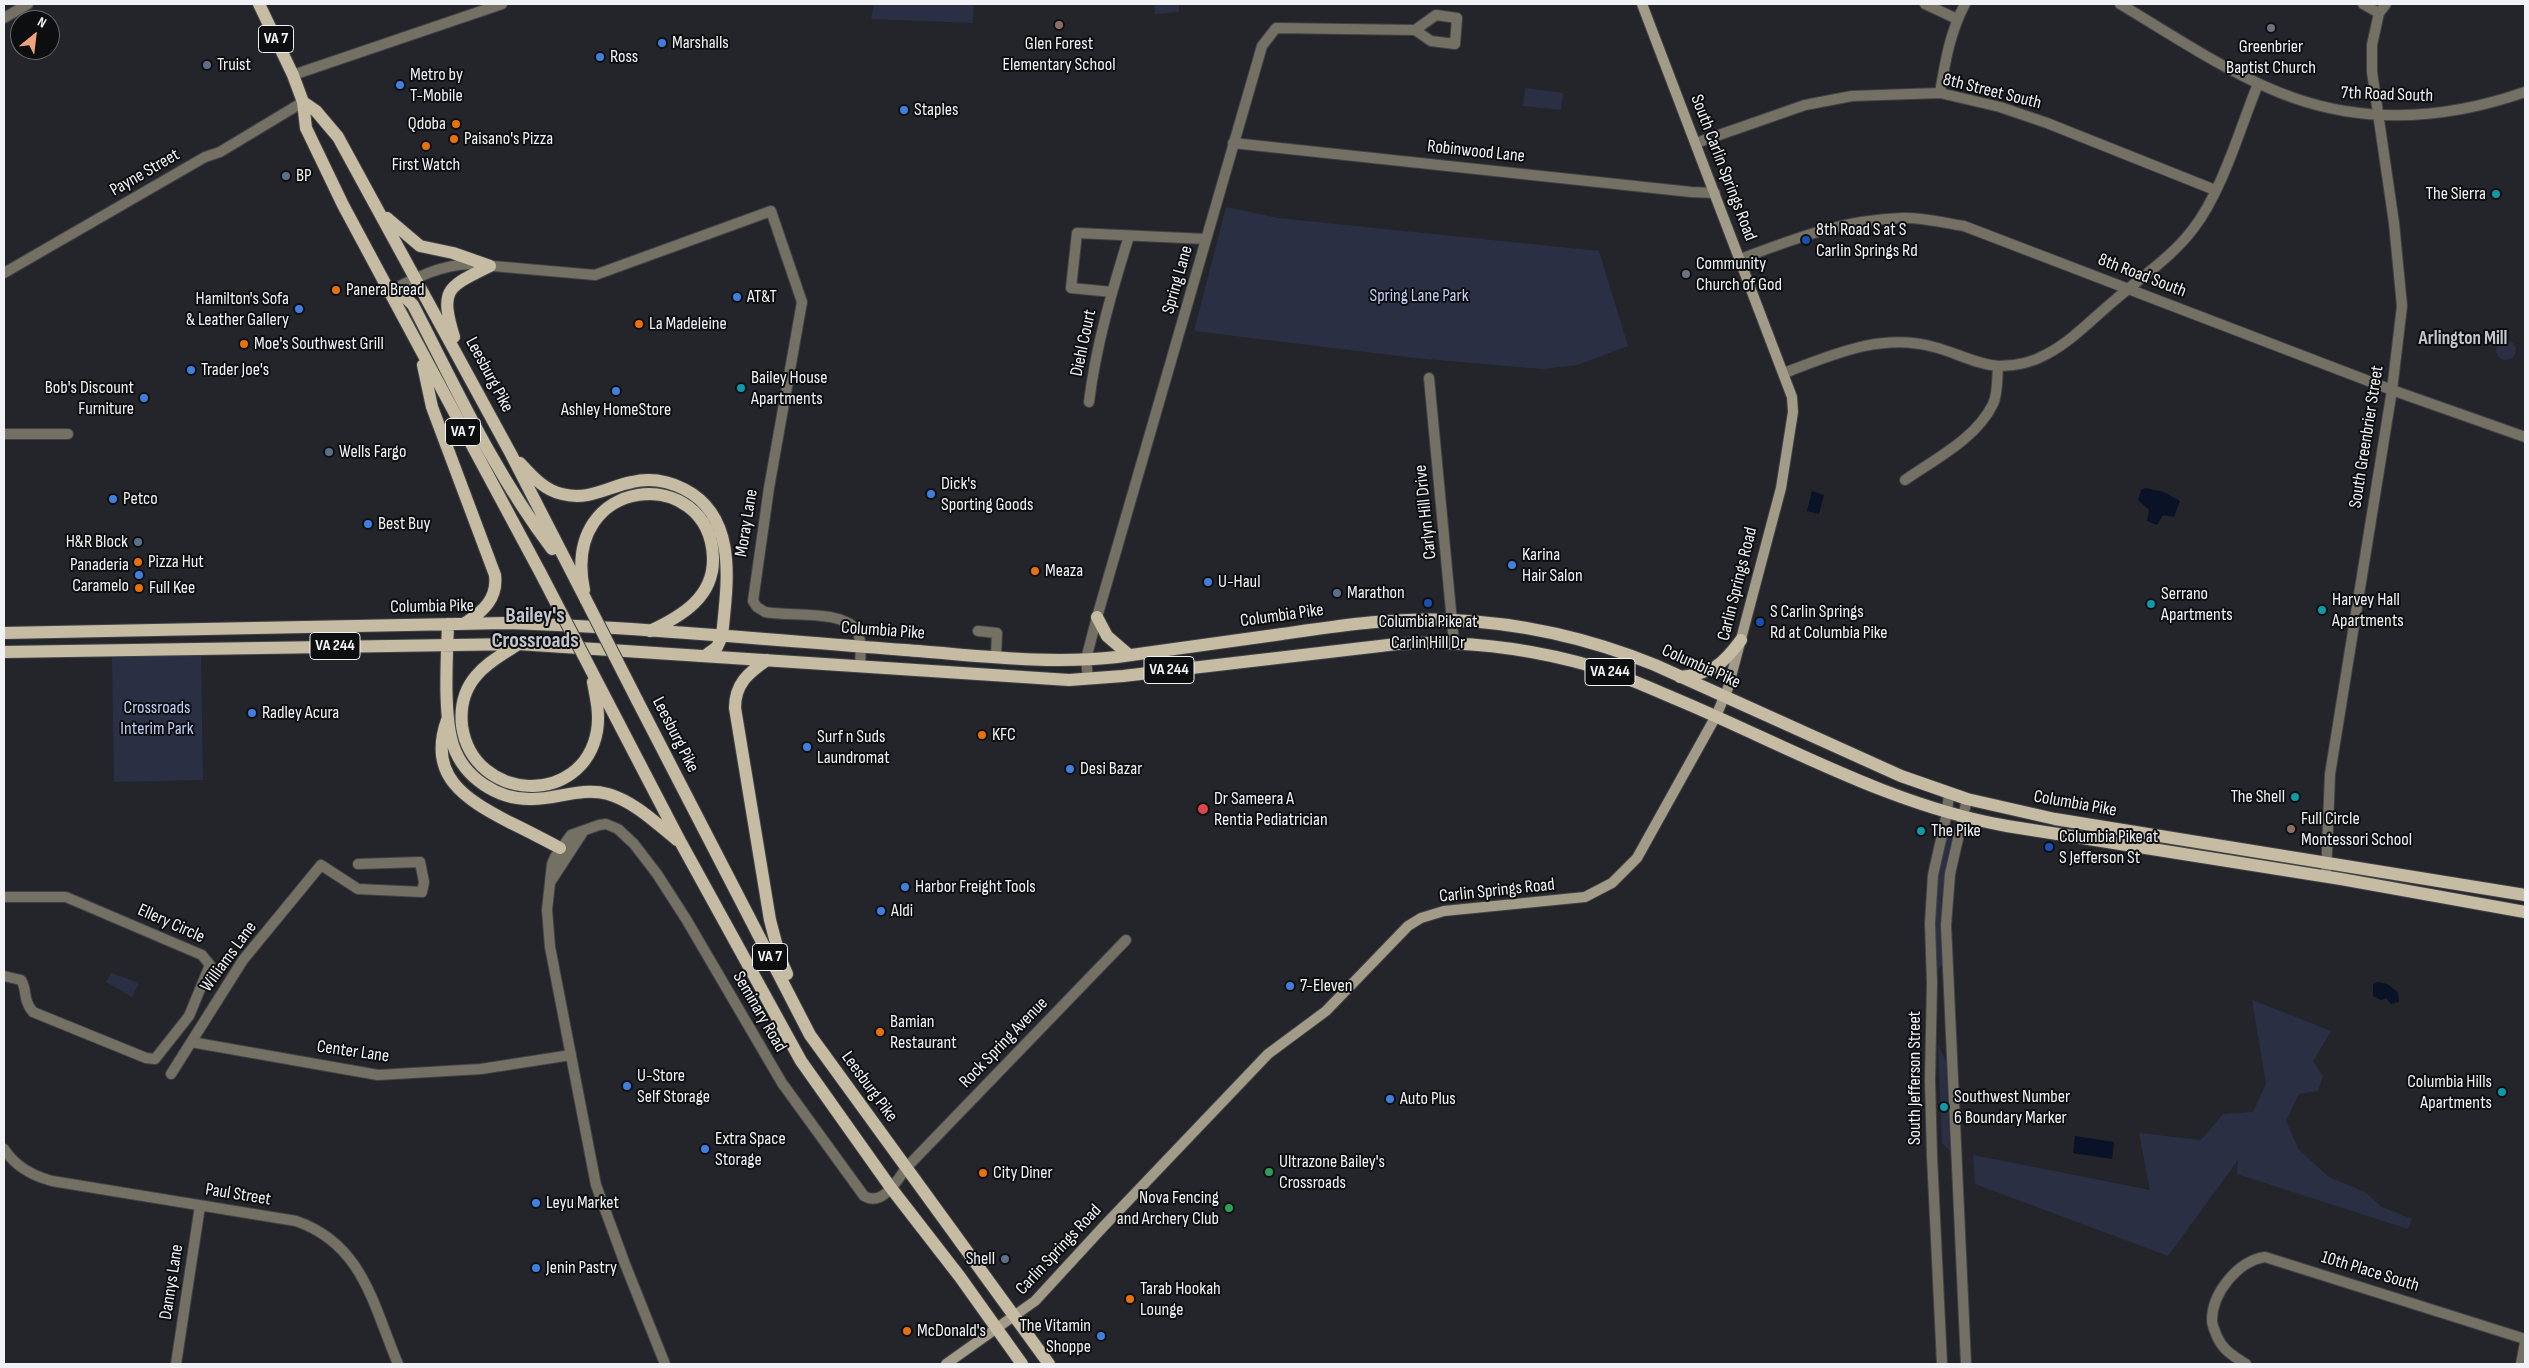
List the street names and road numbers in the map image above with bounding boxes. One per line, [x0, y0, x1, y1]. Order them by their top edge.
road number: VA 7 [258, 26, 294, 52]
street label: 8th Street South [1941, 69, 2043, 115]
street label: 7th Road South [2341, 83, 2433, 107]
street label: South Carlin Springs Road [1685, 92, 1761, 244]
street label: Robinwood Lane [1426, 136, 1526, 168]
street label: Payne Street [106, 144, 184, 202]
street label: Spring Lane [1158, 243, 1198, 317]
street label: 8th Road South [2095, 249, 2189, 303]
street label: Diehl Court [1066, 308, 1102, 378]
street label: Leesburg Pike [460, 334, 518, 416]
street label: South Greenbrier Street [2345, 364, 2389, 510]
road number: VA 7 [446, 418, 480, 446]
street label: Carlyn Hill Drive [1410, 464, 1442, 560]
street label: Moray Lane [731, 488, 763, 558]
street label: Carlin Springs Road [1713, 525, 1763, 643]
street label: Columbia Pike [390, 595, 474, 619]
street label: Columbia Pike [1239, 599, 1325, 633]
street label: Columbia Pike [840, 617, 926, 645]
road number: VA 244 [310, 632, 360, 659]
street label: Columbia Pike [1658, 640, 1744, 694]
road number: VA 244 [1144, 656, 1194, 684]
road number: VA 244 [1585, 659, 1635, 686]
street label: Leesburg Pike [647, 694, 703, 776]
street label: Columbia Pike [2032, 786, 2118, 822]
street label: Carlin Springs Road [1438, 874, 1556, 908]
street label: Ellery Circle [134, 900, 208, 948]
street label: Williams Lane [196, 918, 262, 996]
road number: VA 7 [752, 944, 788, 970]
street label: Seminary Road [727, 968, 791, 1056]
street label: Rock Spring Avenue [955, 993, 1053, 1093]
street label: South Jefferson Street [1904, 1011, 1926, 1145]
street label: Center Lane [315, 1036, 391, 1068]
street label: Leesburg Pike [836, 1048, 902, 1126]
street label: Paul Street [204, 1179, 272, 1211]
street label: Carlin Springs Road [1012, 1200, 1106, 1300]
street label: Dannys Lane [155, 1243, 189, 1321]
street label: 10th Place South [2318, 1247, 2422, 1297]

